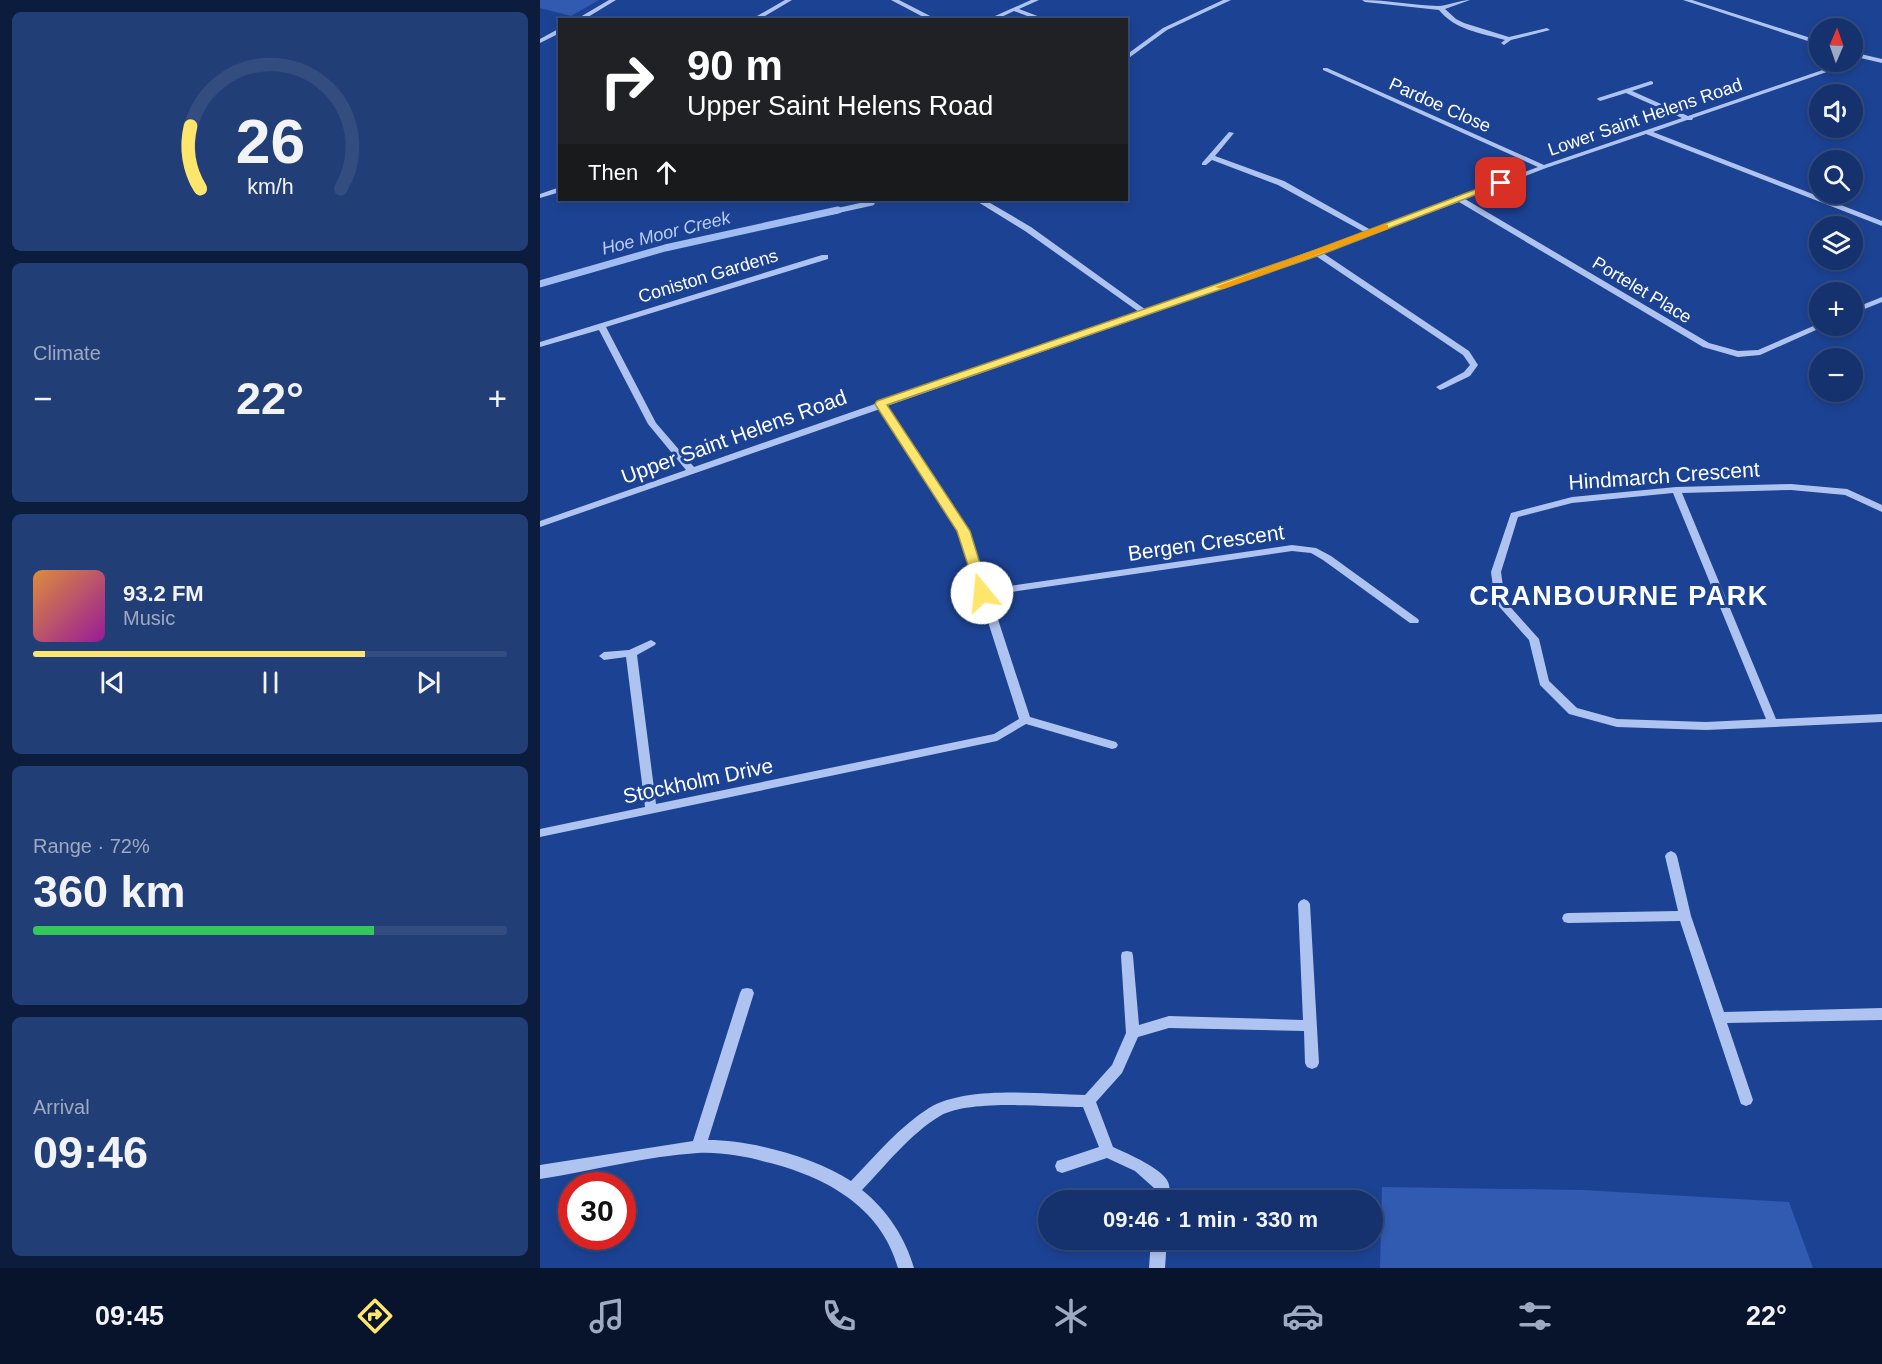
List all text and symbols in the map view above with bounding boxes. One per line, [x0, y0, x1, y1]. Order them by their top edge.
north arrow [1809, 18, 1863, 72]
map controls [1809, 18, 1863, 402]
icon: right [588, 42, 666, 120]
text: 90 m [687, 42, 783, 89]
street label: Pardoe Close [1386, 74, 1494, 136]
street label: Lower Saint Helens Road [1545, 74, 1745, 160]
button: sound [1809, 84, 1863, 138]
text: Upper Saint Helens Road [687, 91, 993, 121]
text: 26 [235, 107, 305, 176]
button: search [1809, 150, 1863, 204]
icon: ahead [650, 156, 683, 189]
pin [1475, 157, 1526, 208]
text: Then [588, 160, 638, 185]
icon: arrive [1484, 166, 1517, 199]
text: km/h [247, 175, 293, 199]
water label: Hoe Moor Creek [600, 207, 733, 259]
button: layers [1809, 216, 1863, 270]
street label: Coniston Gardens [636, 245, 780, 307]
street label: Portelet Place [1589, 253, 1695, 327]
button: + [1809, 282, 1863, 336]
text: Climate [33, 342, 101, 364]
button: − [1809, 348, 1863, 402]
text: 22° [236, 373, 304, 424]
text: − [33, 380, 52, 417]
text: + [488, 380, 507, 417]
street label: Upper Saint Helens Road [618, 385, 850, 488]
street label: Hindmarch Crescent [1568, 457, 1760, 494]
street label: Bergen Crescent [1126, 520, 1286, 565]
position arrow [950, 561, 1014, 625]
text: 93.2 FM [123, 581, 204, 606]
district label: CRANBOURNE PARK [1469, 581, 1769, 611]
text: Music [123, 607, 175, 629]
icon: previous [96, 666, 129, 699]
icon: pause [254, 666, 287, 699]
icon: next [412, 666, 445, 699]
street label: Stockholm Drive [621, 753, 775, 808]
text: Range · 72% [33, 835, 150, 857]
text: 360 km [33, 866, 186, 917]
text: Arrival [33, 1096, 90, 1118]
text: 09:46 [33, 1127, 148, 1178]
speed limit sign: 30 [558, 1172, 636, 1250]
text: 09:46 · 1 min · 330 m [1103, 1207, 1318, 1232]
icon: directions [354, 1295, 396, 1337]
icon: music [586, 1295, 628, 1337]
icon: phone [818, 1295, 860, 1337]
icon: climate [1050, 1295, 1092, 1337]
icon: car [1282, 1295, 1324, 1337]
icon: filters [1514, 1295, 1556, 1337]
text: 09:45 [95, 1301, 164, 1331]
text: 22° [1746, 1301, 1787, 1331]

